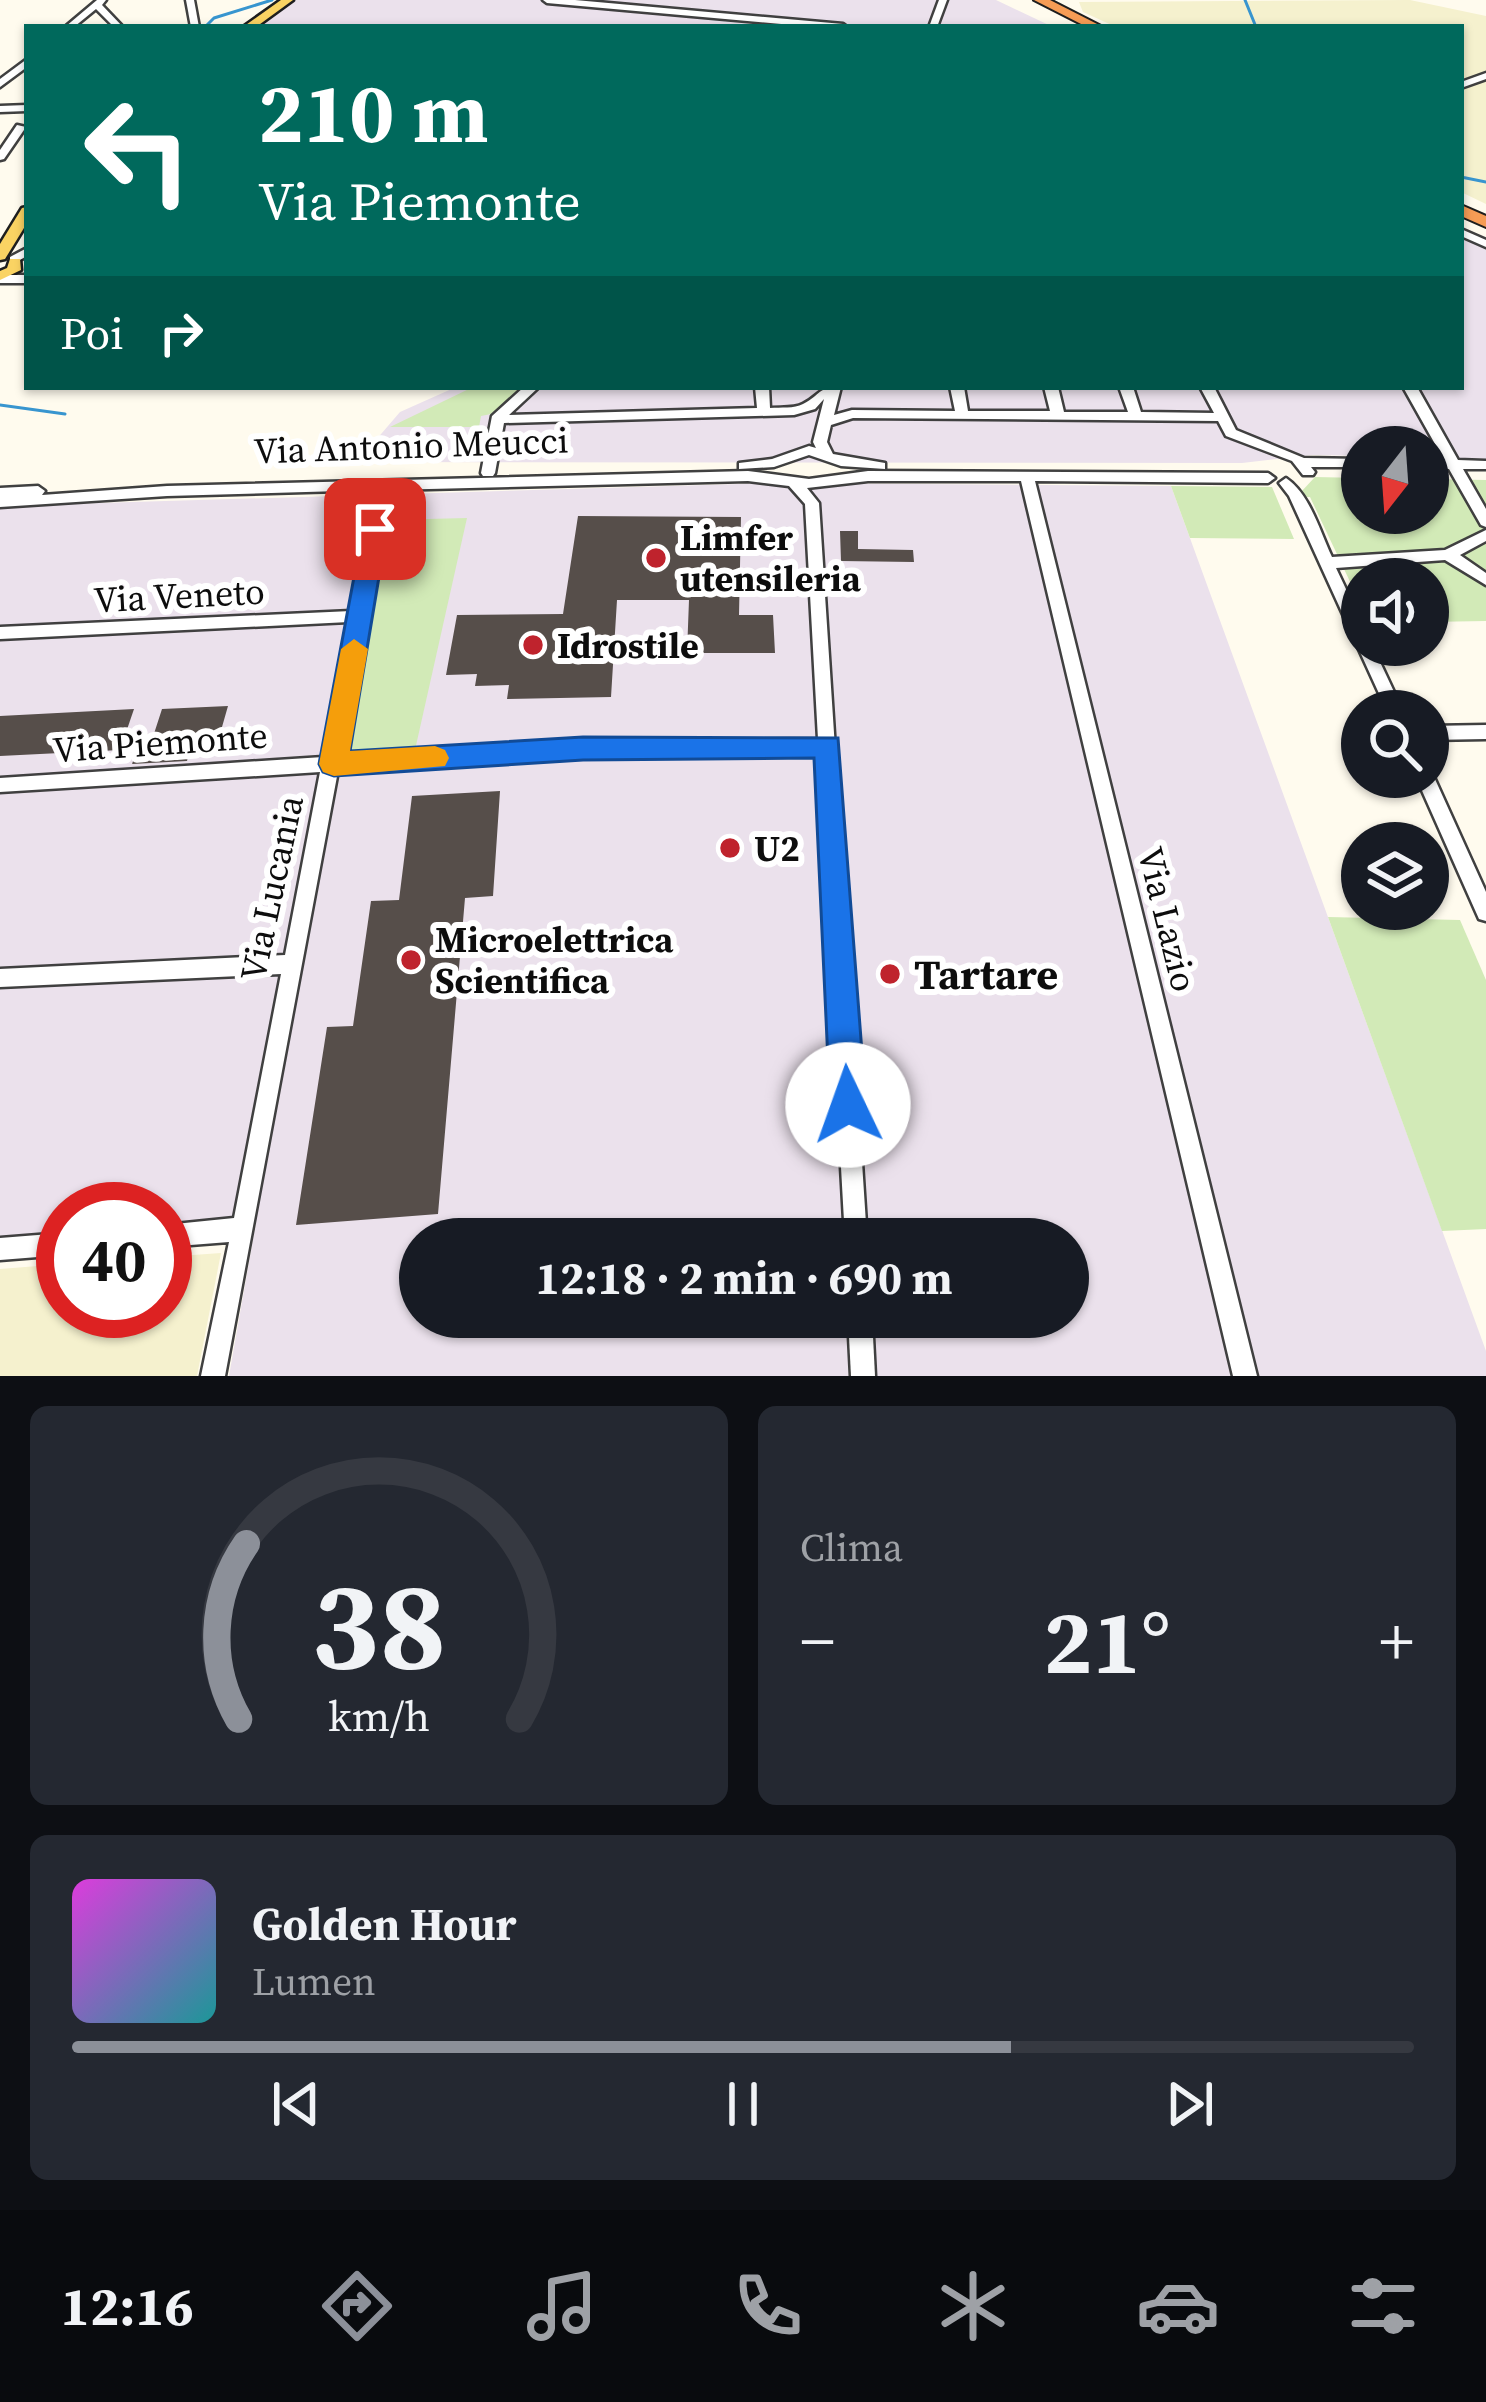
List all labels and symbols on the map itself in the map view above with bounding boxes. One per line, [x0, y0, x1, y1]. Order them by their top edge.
street label: Via Antonio Meucci [253, 416, 569, 475]
north arrow [1341, 426, 1449, 534]
pin [324, 478, 426, 580]
place label: Limfer utensileria [680, 513, 862, 603]
marker: Limfer utensileria [643, 545, 669, 571]
street label: Via Veneto [92, 567, 266, 624]
place label: Idrostile [557, 621, 699, 670]
marker: Idrostile [520, 632, 546, 658]
street label: Via Piemonte [51, 711, 269, 774]
street label: Via Lucania [228, 790, 315, 985]
place label: U2 [754, 824, 800, 873]
marker: U2 [717, 835, 743, 861]
street label: Via Lazio [1126, 842, 1209, 997]
place label: Microelettrica Scientifica [435, 915, 674, 1005]
place label: Tartare [914, 945, 1058, 1003]
marker: Microelettrica Scientifica [398, 947, 424, 973]
marker: Tartare [877, 961, 903, 987]
position arrow [785, 1042, 911, 1168]
speed limit sign: 40 [36, 1182, 192, 1338]

